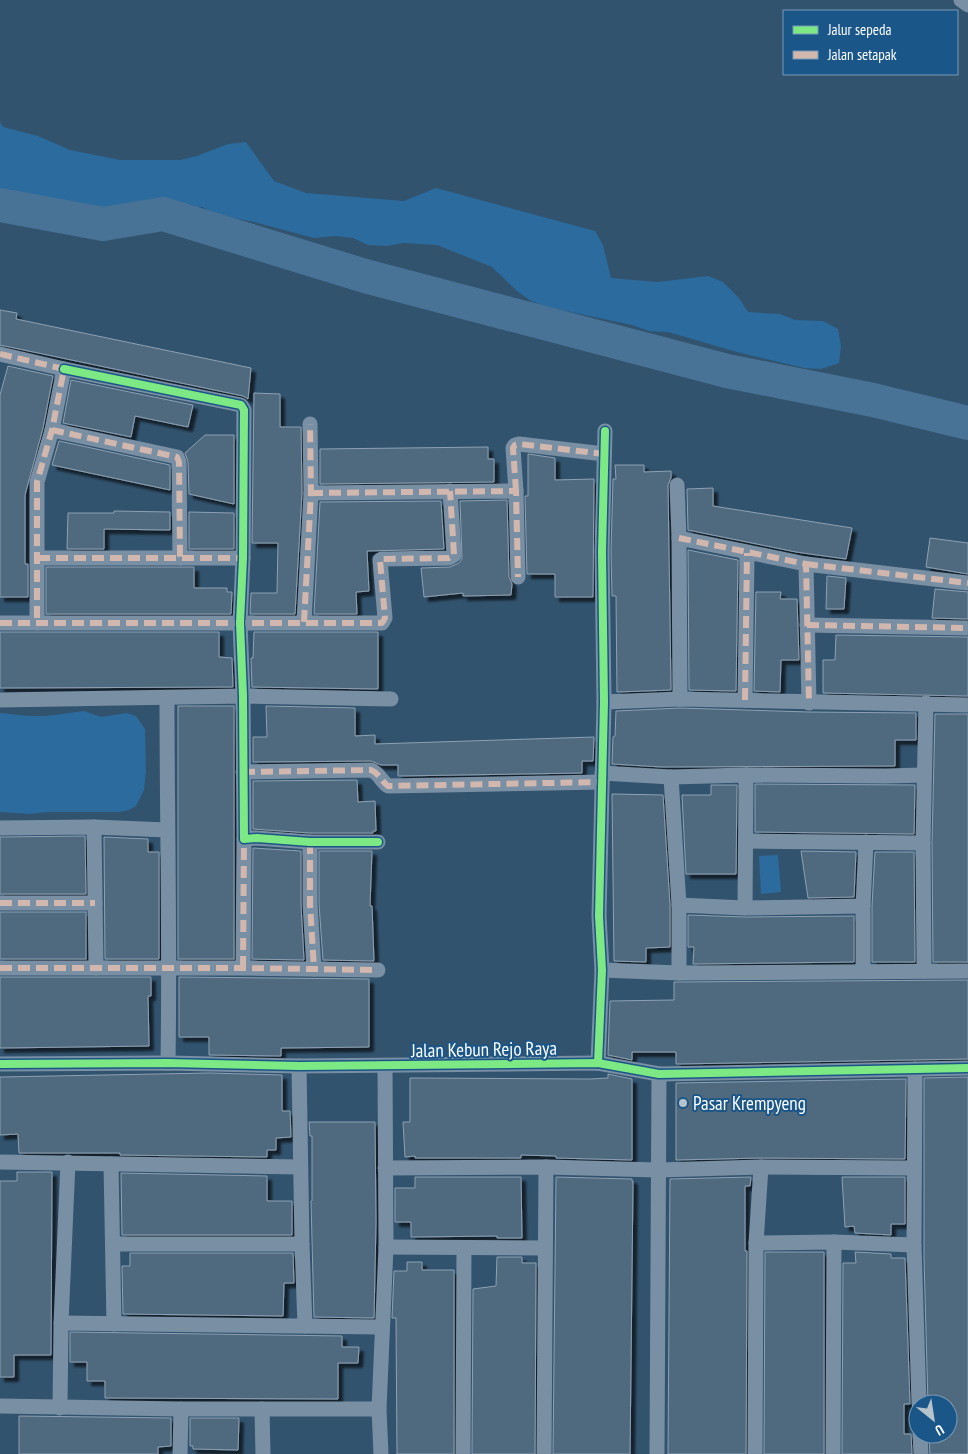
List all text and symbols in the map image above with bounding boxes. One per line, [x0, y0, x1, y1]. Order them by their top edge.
legend [783, 10, 958, 75]
text: Jalur sepeda [827, 20, 891, 39]
text: Jalan setapak [827, 45, 897, 64]
street label: Jalan Kebun Rejo Raya [410, 1036, 557, 1062]
place label: Pasar Krempyeng [693, 1091, 806, 1115]
marker: Pasar Krempyeng [677, 1097, 689, 1109]
north arrow [908, 1394, 958, 1444]
text: U [932, 1421, 947, 1440]

